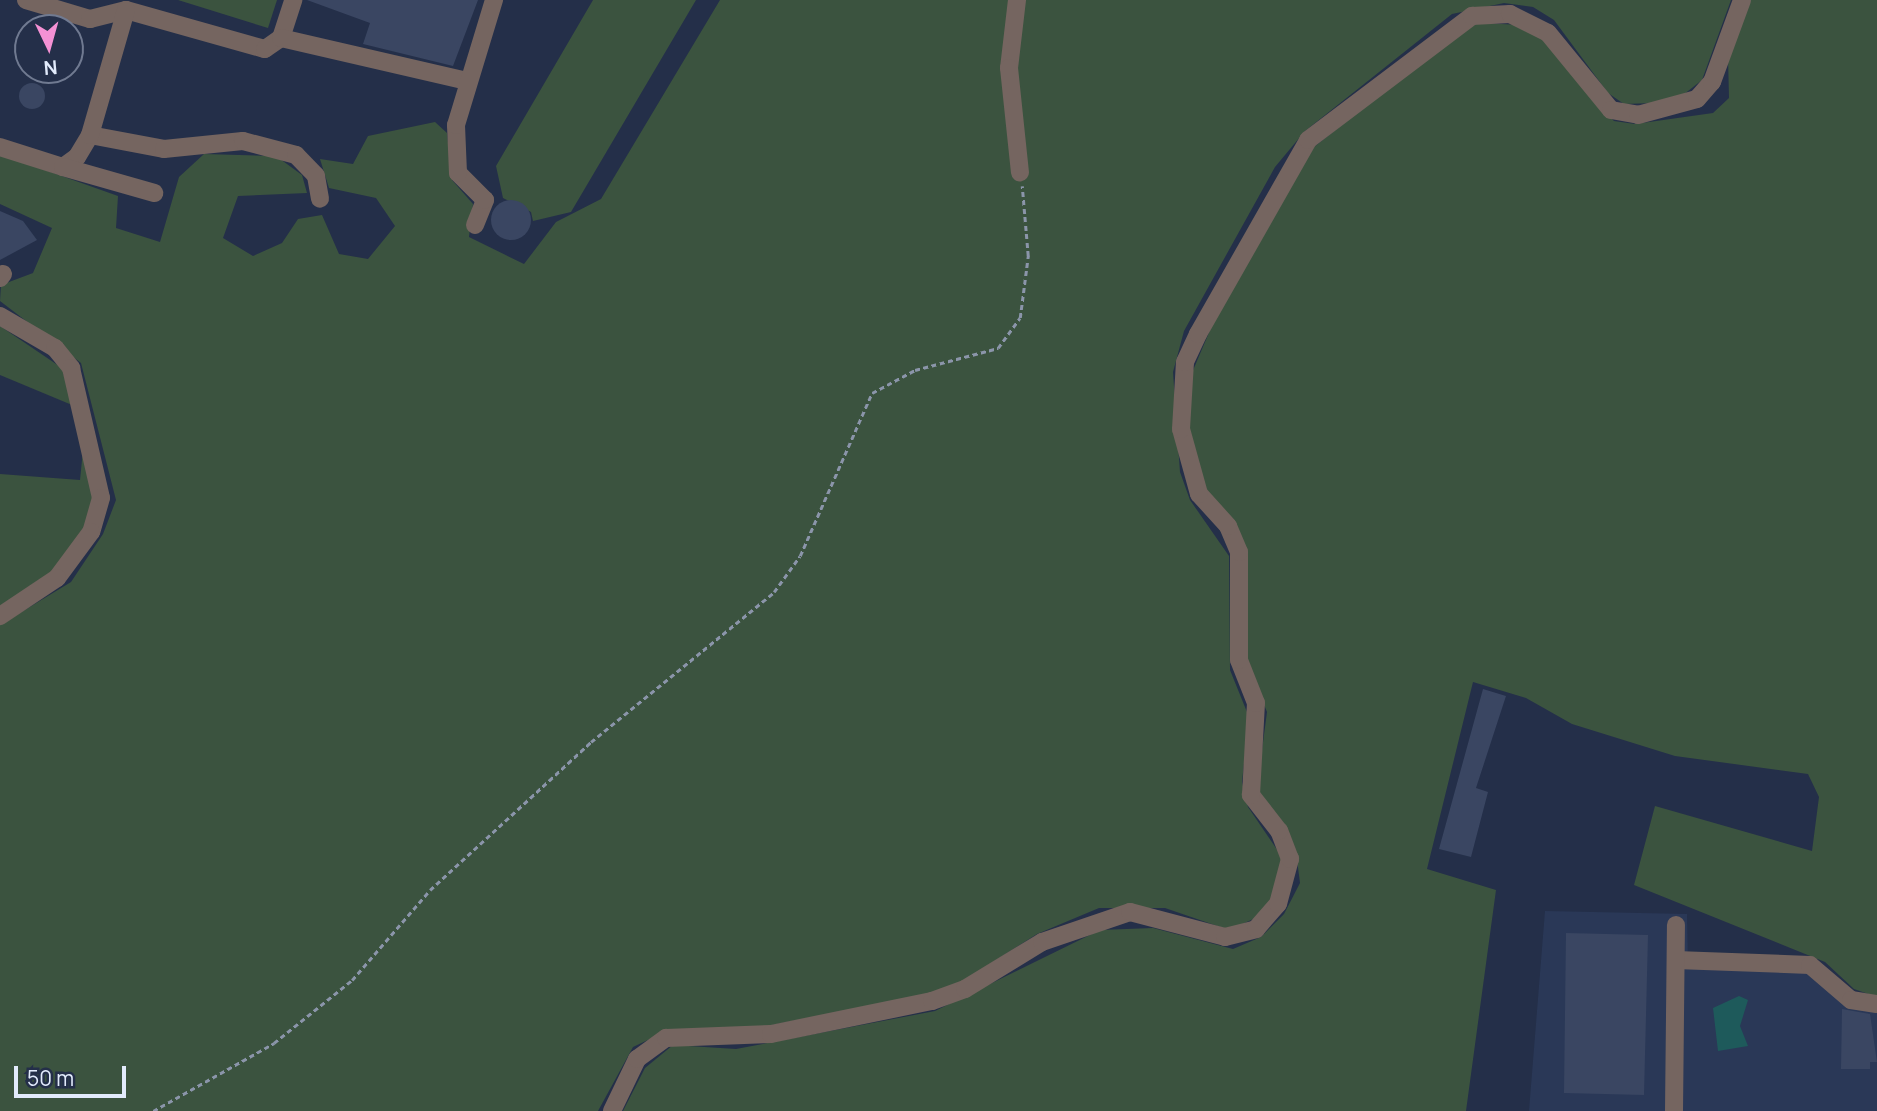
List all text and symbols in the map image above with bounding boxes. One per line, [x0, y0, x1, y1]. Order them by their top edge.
north arrow [14, 14, 84, 84]
text: N [43, 54, 59, 81]
scale bar [18, 1052, 130, 1096]
text: 50 m [27, 1064, 74, 1092]

